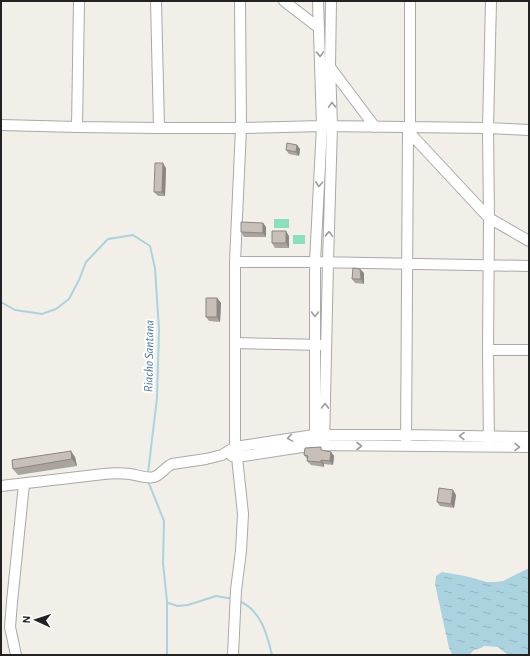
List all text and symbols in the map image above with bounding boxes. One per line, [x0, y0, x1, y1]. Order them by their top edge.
one-way arrow [316, 51, 324, 57]
one-way arrow [327, 102, 336, 108]
one-way arrow [315, 181, 323, 187]
one-way arrow [325, 231, 333, 237]
one-way arrow [311, 311, 319, 317]
water label: Riacho Santana [142, 320, 157, 392]
one-way arrow [321, 403, 329, 409]
one-way arrow [459, 432, 465, 440]
one-way arrow [287, 433, 293, 442]
one-way arrow [356, 442, 362, 450]
one-way arrow [514, 443, 520, 451]
north arrow [16, 600, 56, 640]
text: N [21, 615, 32, 624]

